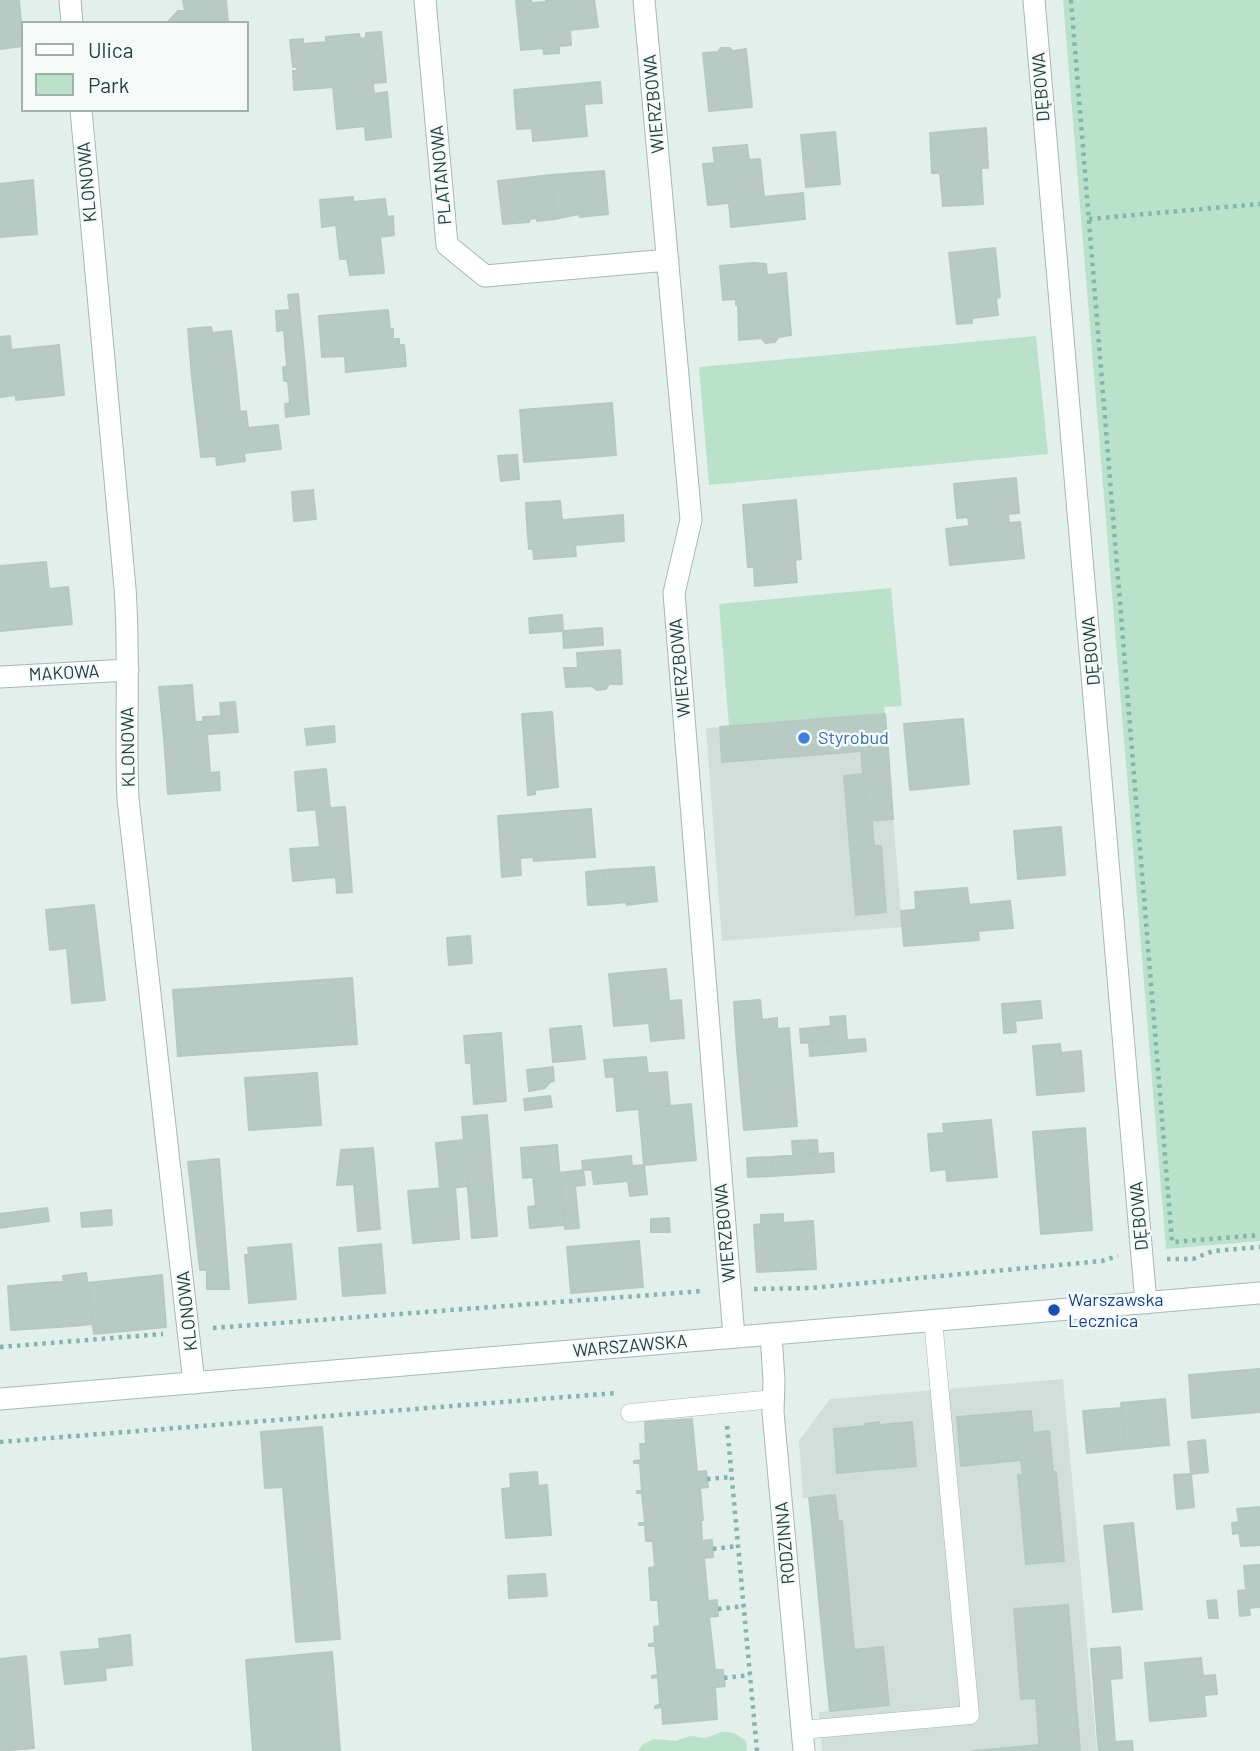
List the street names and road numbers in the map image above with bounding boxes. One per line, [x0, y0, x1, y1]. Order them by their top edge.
street label: DĘBOWA [1028, 52, 1054, 122]
street label: WIERZBOWA [639, 53, 669, 155]
street label: PLATANOWA [426, 124, 456, 226]
street label: KLONOWA [73, 141, 101, 223]
street label: DĘBOWA [1077, 615, 1105, 687]
street label: WIERZBOWA [665, 617, 695, 719]
street label: MAKOWA [28, 660, 100, 686]
street label: KLONOWA [116, 706, 140, 788]
street label: DĘBOWA [1125, 1180, 1153, 1252]
street label: WIERZBOWA [710, 1182, 740, 1284]
street label: KLONOWA [172, 1270, 202, 1352]
street label: WARSZAWSKA [572, 1330, 688, 1362]
street label: RODZINNA [771, 1501, 799, 1585]

